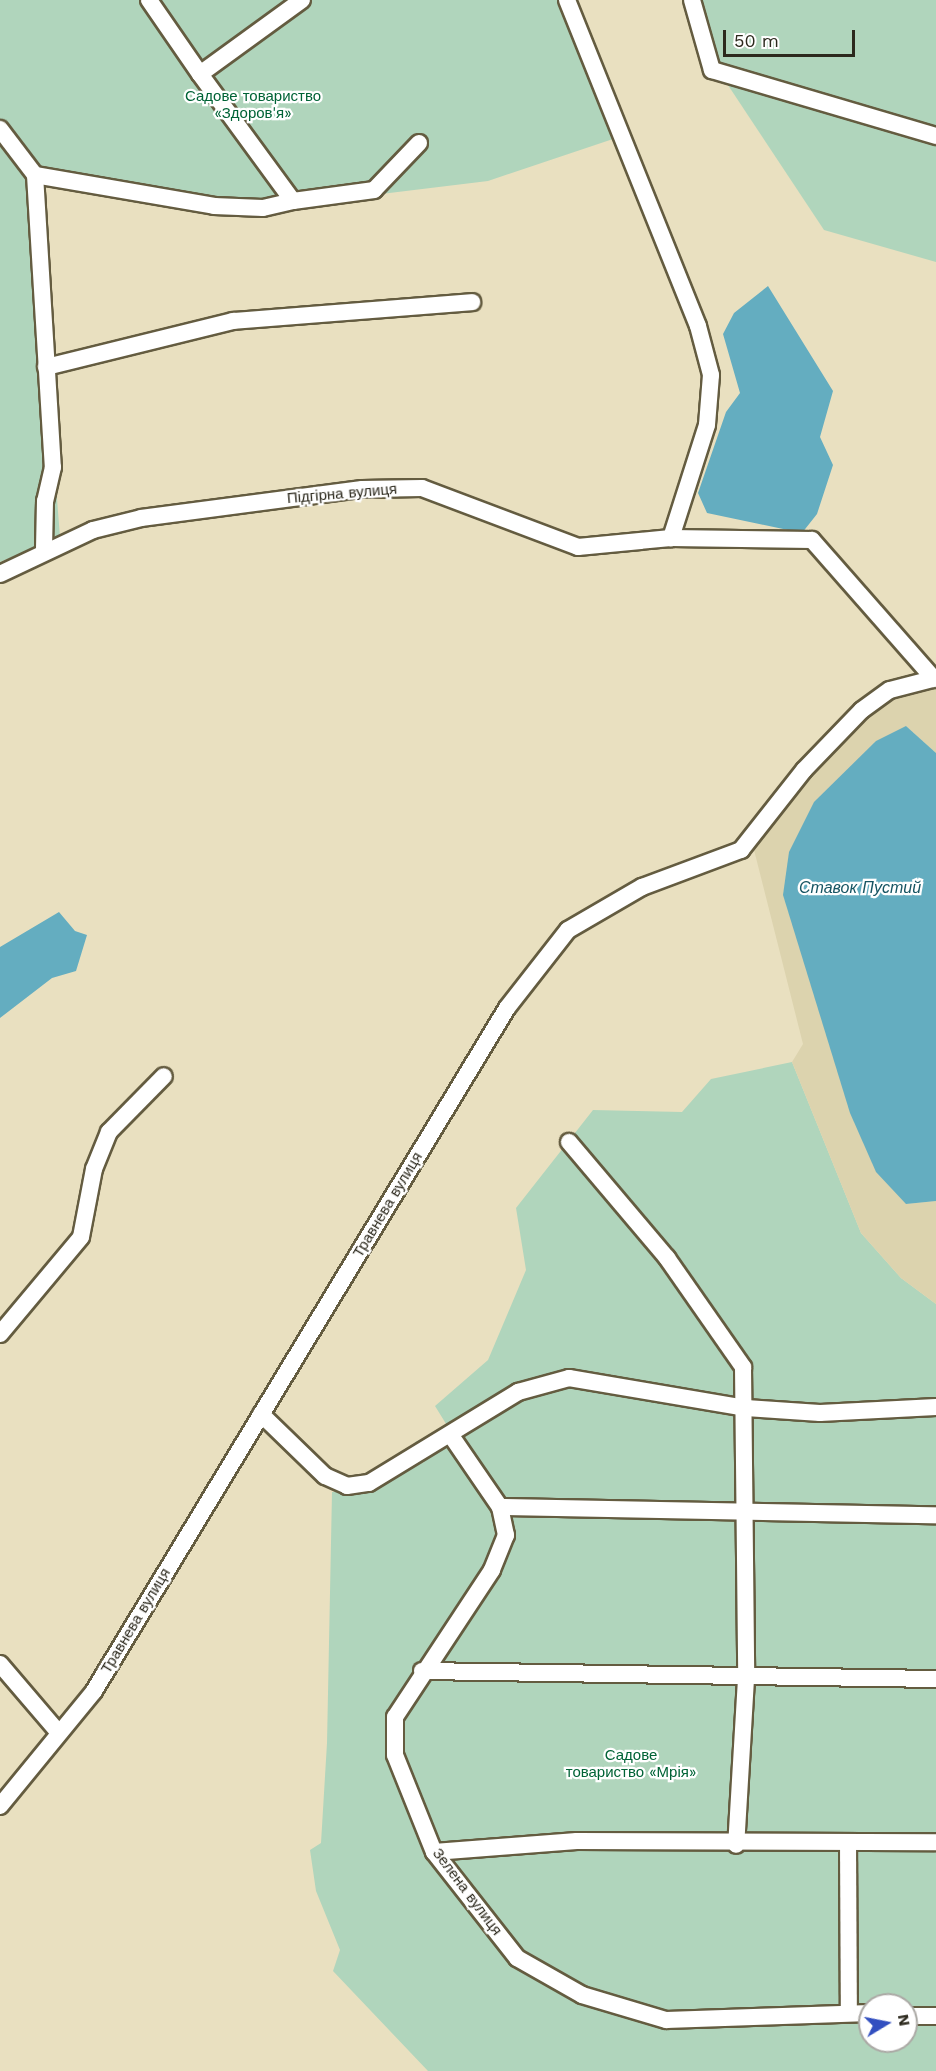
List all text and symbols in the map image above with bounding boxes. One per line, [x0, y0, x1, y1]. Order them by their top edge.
scale bar [726, 18, 858, 56]
text: 50 m [734, 30, 779, 51]
park label: Садове товариство «Здоров'я» [185, 87, 321, 122]
street label: Підгірна вулиця [286, 480, 398, 508]
water label: Ставок Пустий [799, 878, 921, 898]
street label: Травнева вулиця [350, 1149, 426, 1261]
street label: Травнева вулиця [98, 1565, 174, 1677]
park label: Садове товариство «Мрія» [566, 1746, 696, 1781]
street label: Зелена вулиця [428, 1845, 506, 1939]
north arrow [858, 1993, 918, 2053]
text: N [894, 2013, 915, 2028]

